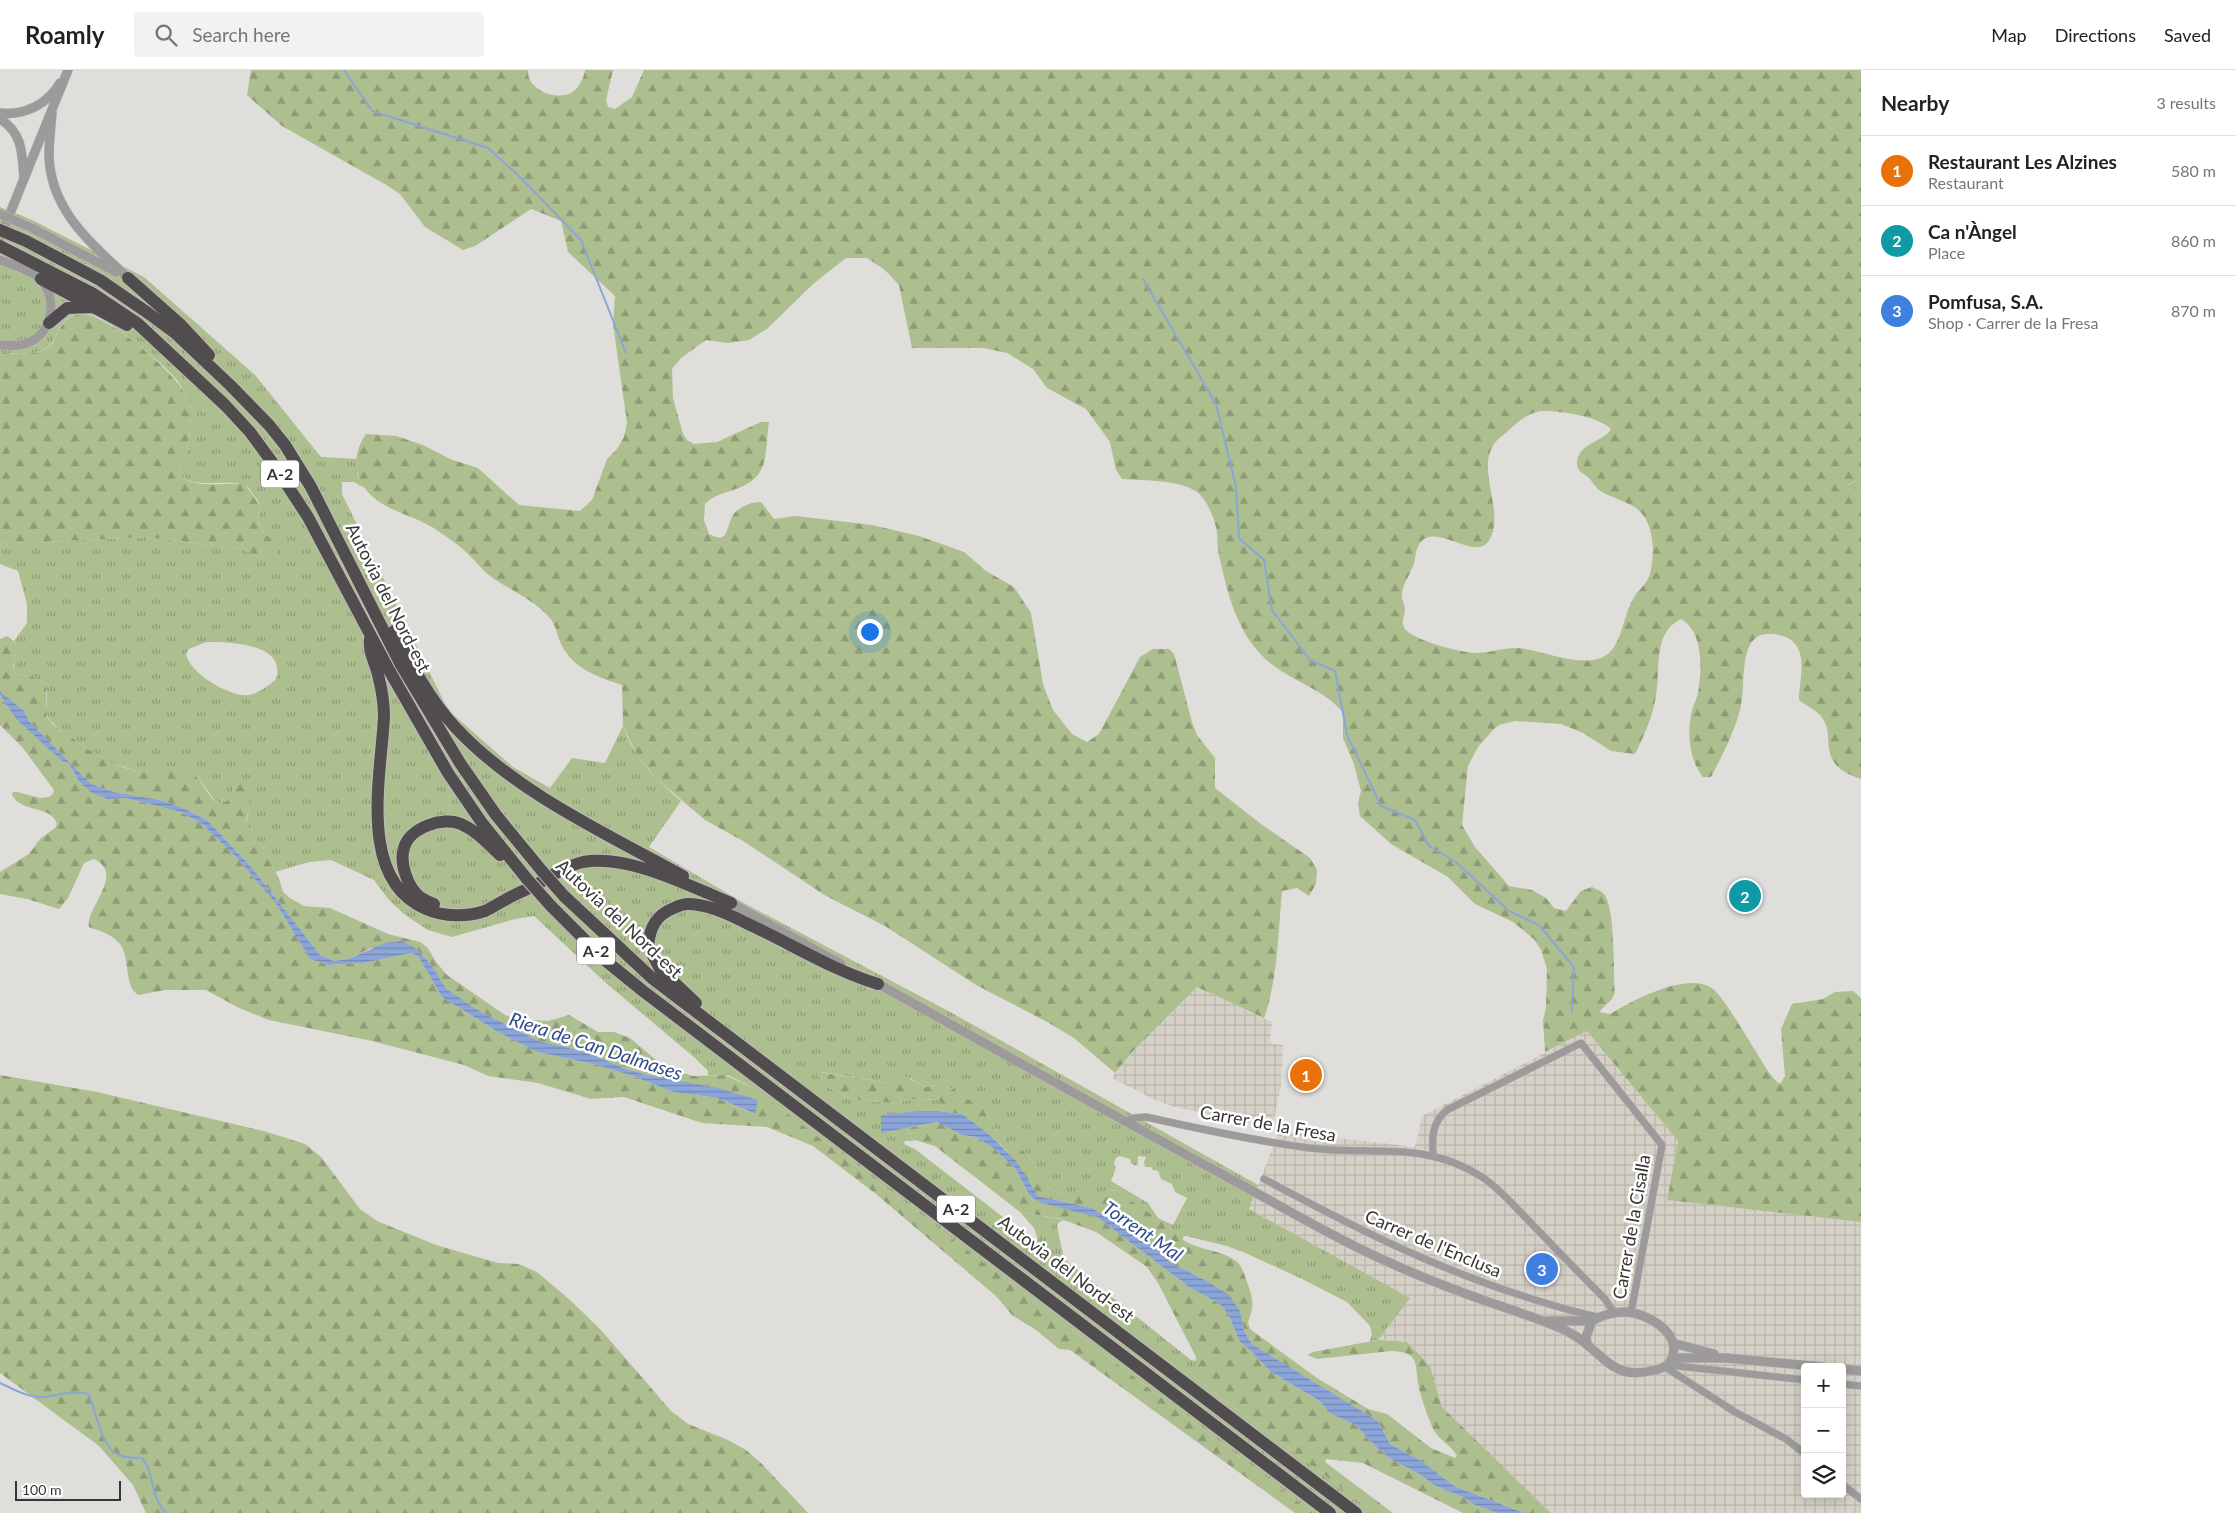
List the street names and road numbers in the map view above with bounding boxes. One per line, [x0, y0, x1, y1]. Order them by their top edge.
road number: A-2 [261, 460, 299, 488]
street label: Autovia del Nord-est [342, 519, 436, 676]
street label: Autovia del Nord-est [552, 854, 688, 983]
road number: A-2 [577, 938, 615, 964]
street label: Carrer de la Fresa [1198, 1100, 1338, 1146]
street label: Carrer de la Cisalla [1607, 1153, 1655, 1301]
road number: A-2 [937, 1196, 975, 1222]
street label: Carrer de l'Enclusa [1362, 1204, 1505, 1282]
street label: Autovia del Nord-est [994, 1210, 1139, 1327]

